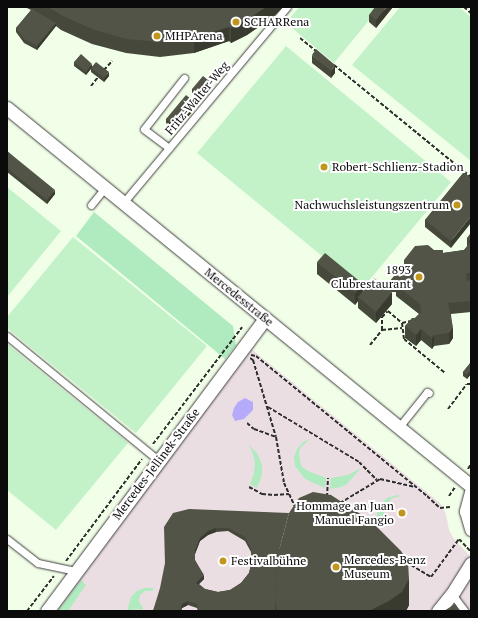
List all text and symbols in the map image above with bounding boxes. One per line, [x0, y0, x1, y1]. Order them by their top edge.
place label: SCHARRena [244, 15, 309, 29]
marker: SCHARRena [231, 17, 241, 27]
place label: MHPArena [165, 29, 222, 43]
marker: MHPArena [152, 31, 162, 41]
street label: Fritz-Walter-Weg [162, 58, 232, 138]
place label: Robert-Schlienz-Stadion [332, 160, 464, 174]
marker: Robert-Schlienz-Stadion [319, 162, 329, 172]
place label: Nachwuchsleistungszentrum [294, 198, 449, 212]
marker: Nachwuchsleistungszentrum [452, 200, 462, 210]
place label: 1893 Clubrestaurant [331, 263, 411, 291]
street label: Mercedesstraße [202, 265, 276, 329]
marker: 1893 Clubrestaurant [414, 272, 424, 282]
street label: Mercedes-Jellinek-Straße [109, 405, 203, 523]
place label: Hommage an Juan Manuel Fangio [296, 499, 394, 527]
marker: Hommage an Juan Manuel Fangio [397, 508, 407, 518]
place label: Mercedes-Benz Museum [344, 553, 426, 581]
place label: Festivalbühne [231, 554, 306, 568]
marker: Festivalbühne [218, 556, 228, 566]
marker: Mercedes-Benz Museum [331, 562, 341, 572]

